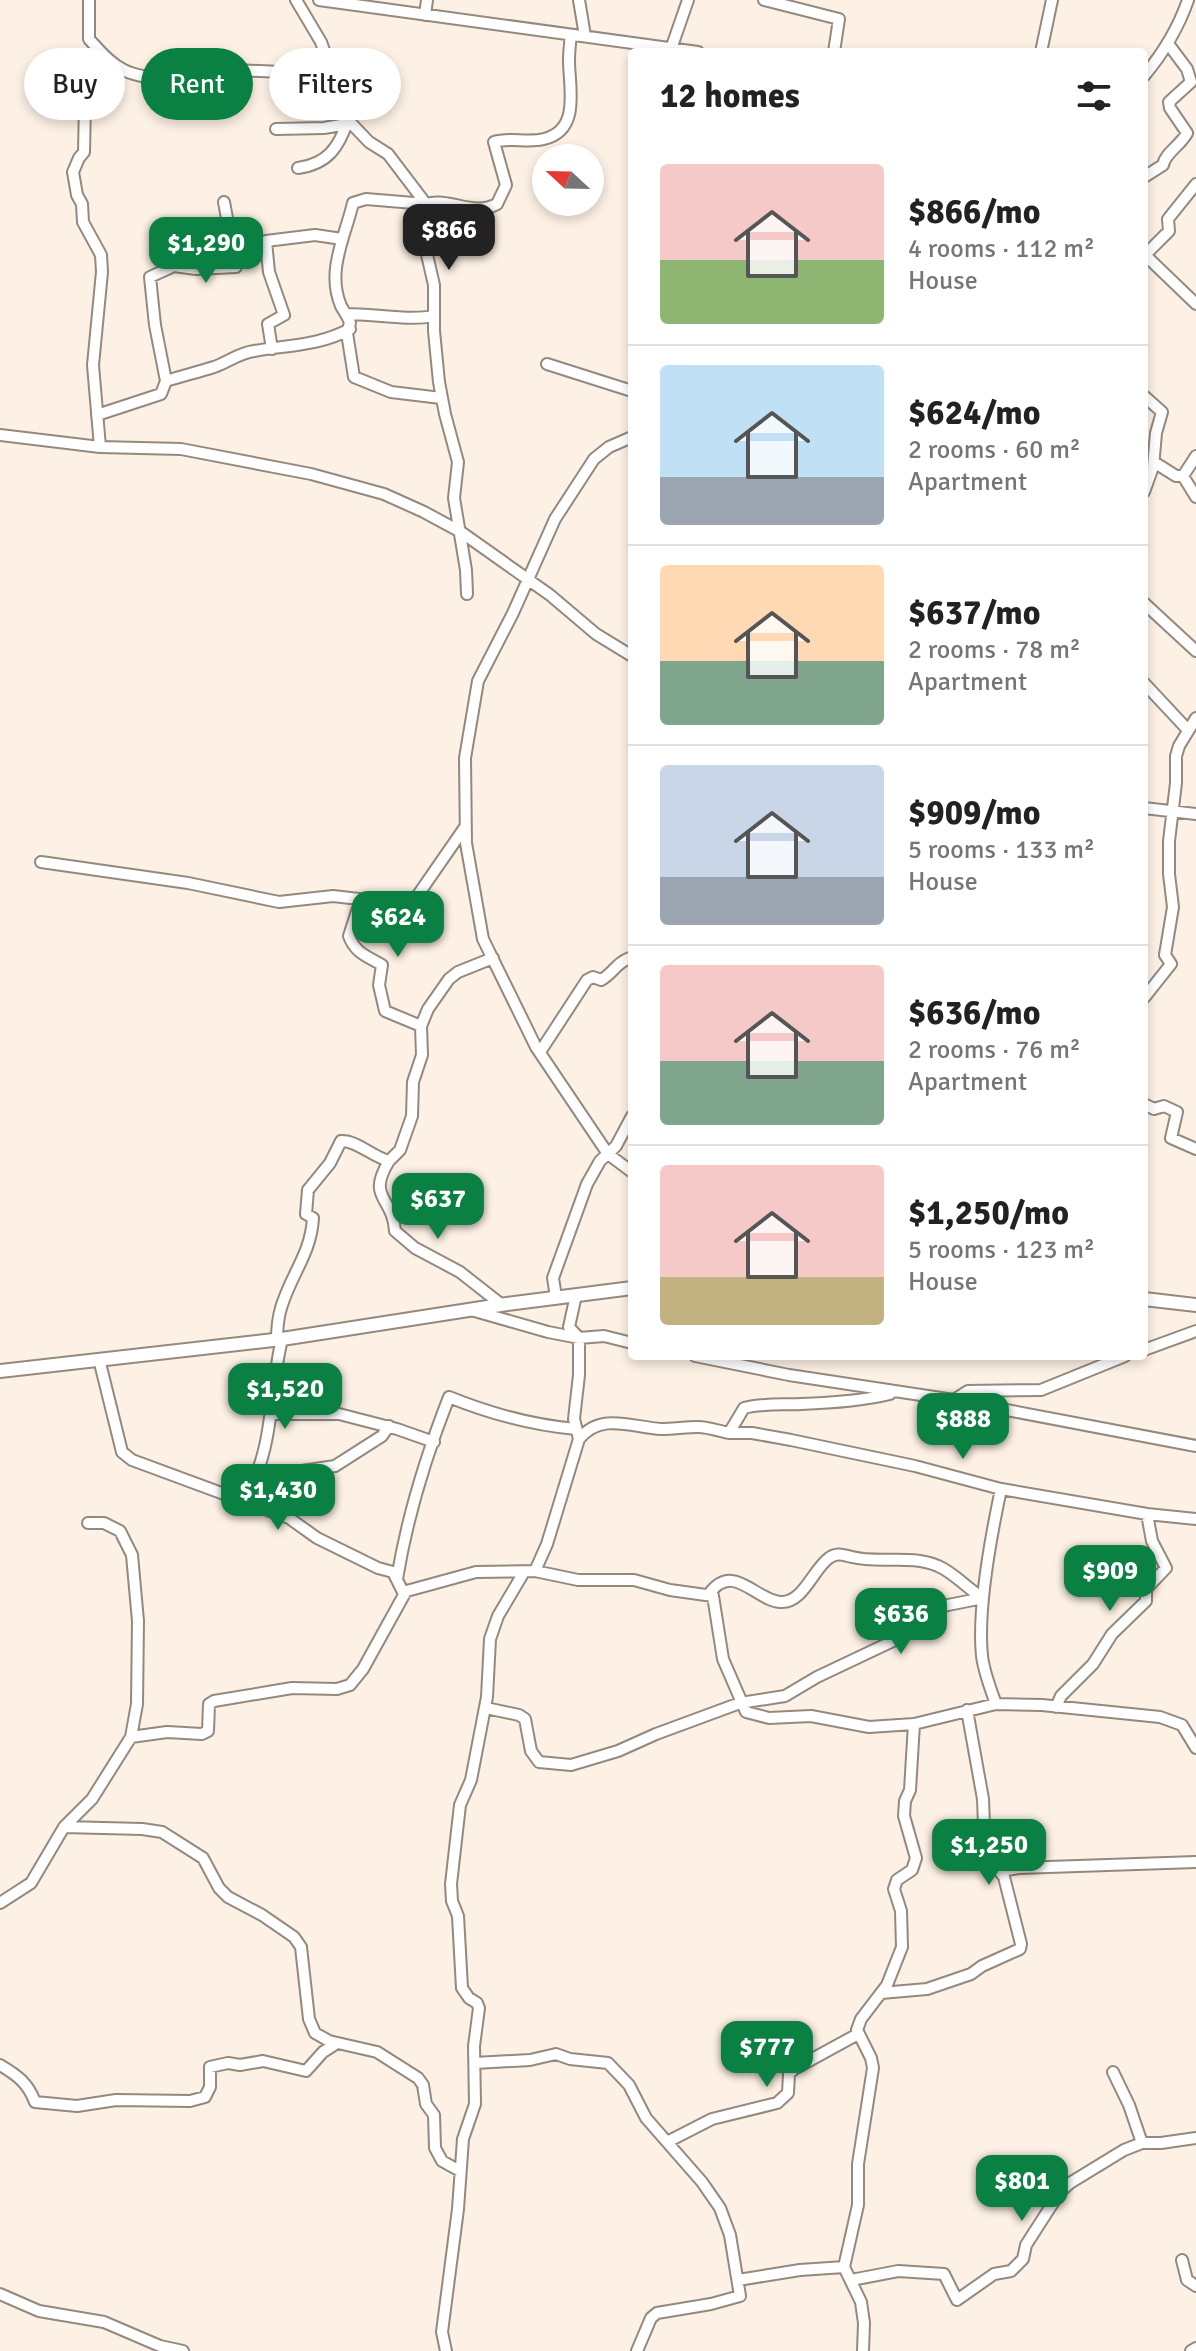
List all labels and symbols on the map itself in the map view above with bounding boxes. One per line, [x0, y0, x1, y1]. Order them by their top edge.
north arrow [532, 144, 604, 216]
pin: $866 [402, 204, 496, 272]
pin: $1,290 [141, 217, 271, 285]
pin: $624 [351, 891, 445, 959]
pin: $637 [391, 1173, 485, 1241]
pin: $1,520 [220, 1363, 350, 1431]
pin: $888 [916, 1393, 1010, 1461]
pin: $1,430 [213, 1464, 343, 1532]
pin: $909 [1063, 1545, 1157, 1613]
pin: $636 [854, 1588, 948, 1656]
pin: $1,250 [924, 1819, 1054, 1887]
pin: $777 [720, 2021, 814, 2089]
pin: $801 [975, 2155, 1069, 2223]

